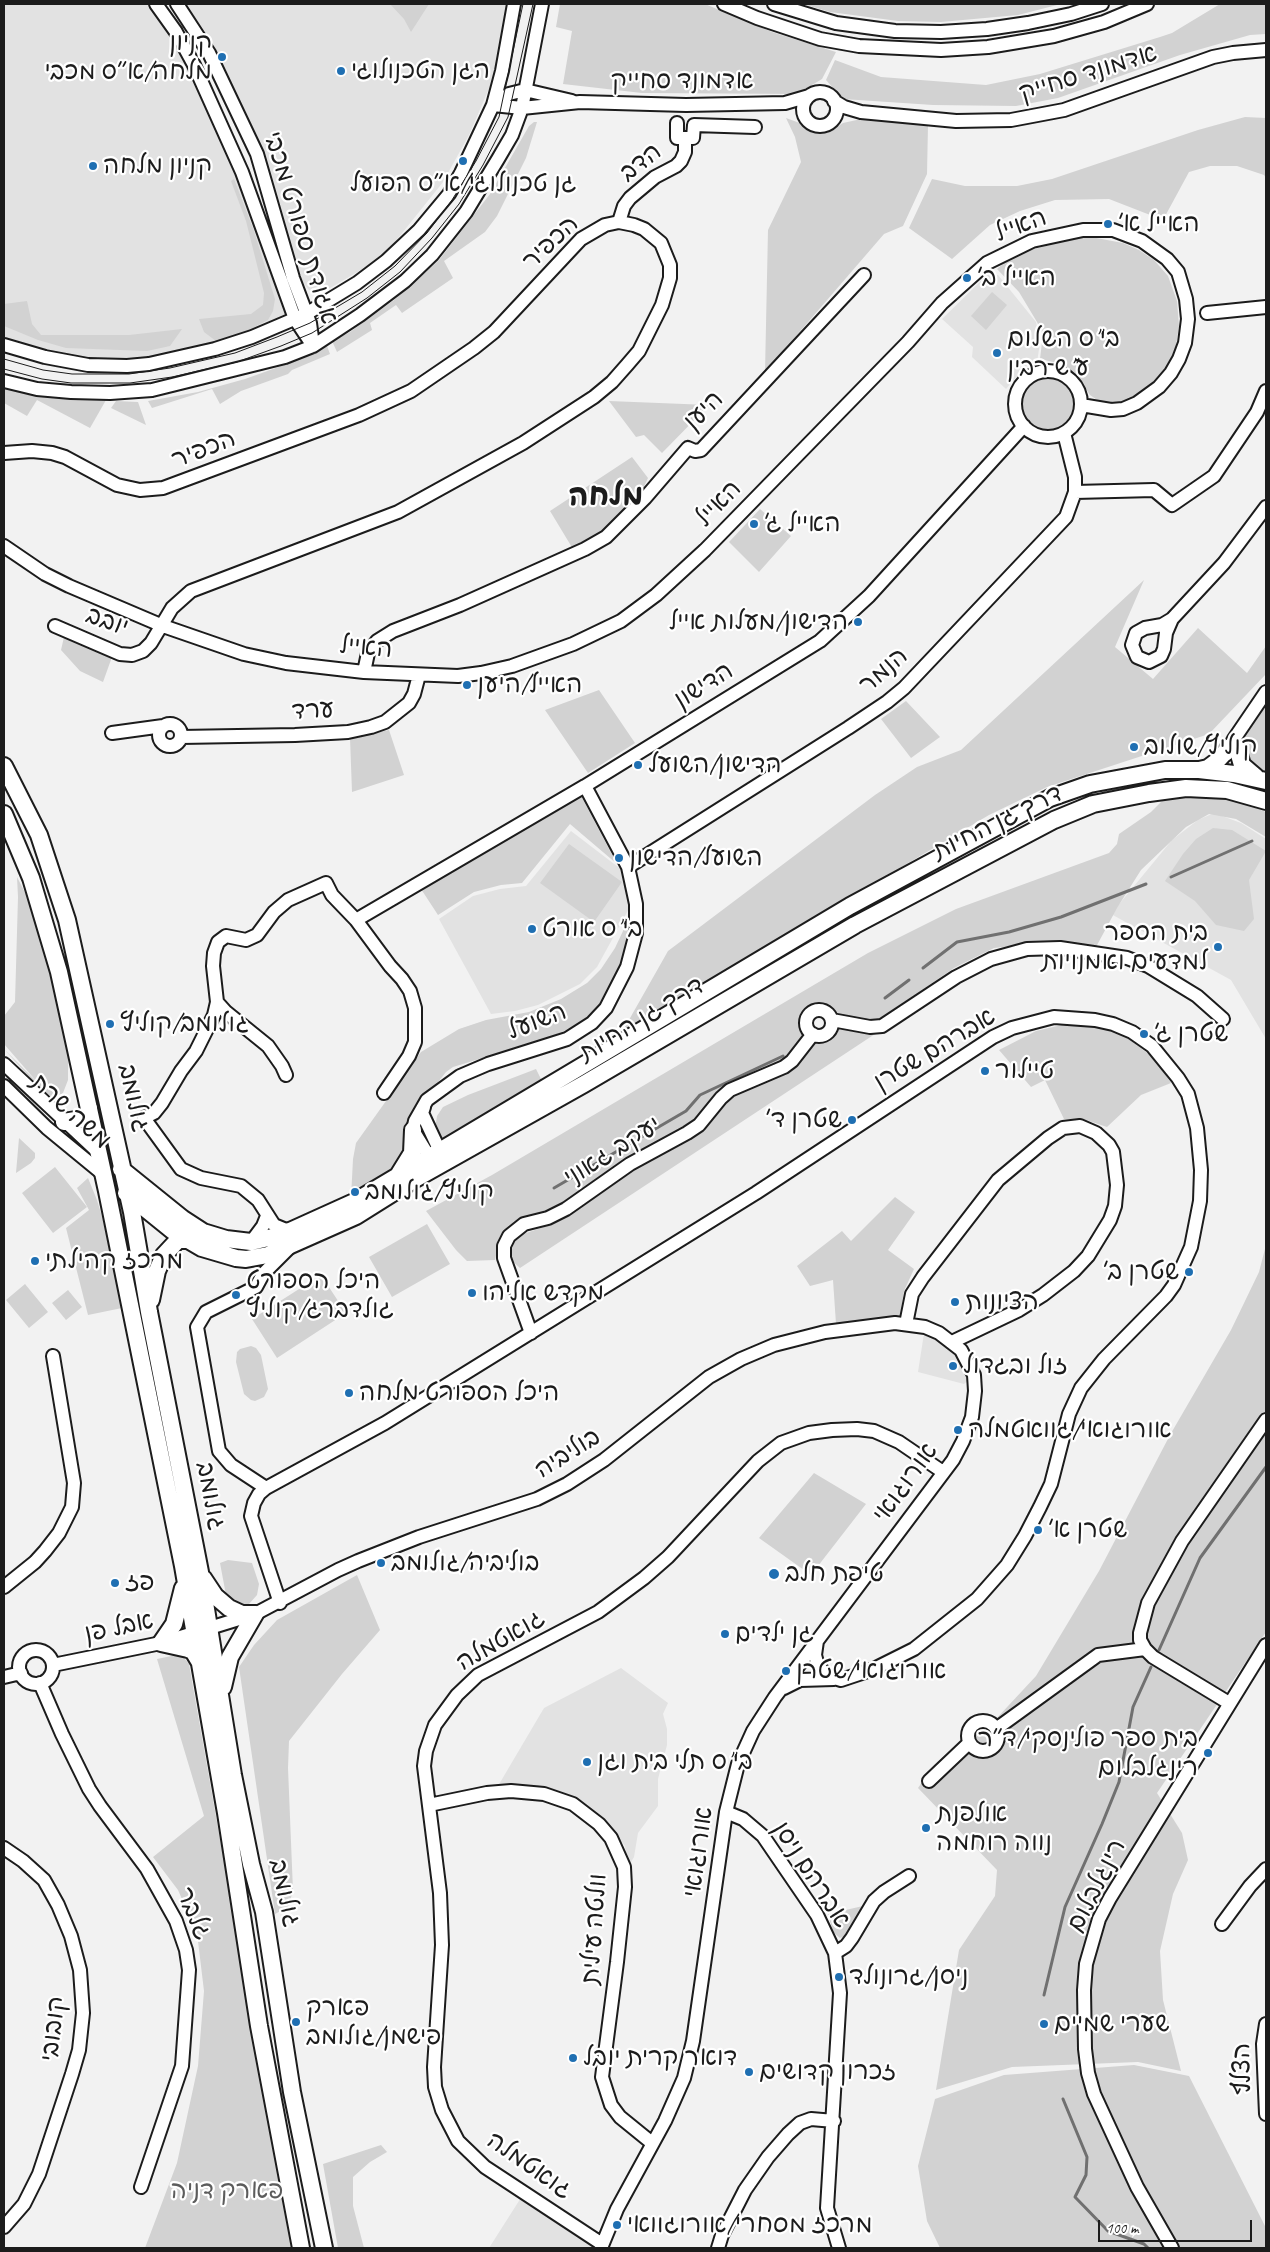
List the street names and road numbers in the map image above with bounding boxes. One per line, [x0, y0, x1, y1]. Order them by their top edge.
street label: אדמונד סחייק [1015, 39, 1161, 109]
street label: אדמונד סחייק [611, 66, 753, 96]
street label: אגודת ספורט מכבי [256, 128, 344, 328]
street label: הדב [614, 137, 668, 189]
street label: האייל [991, 203, 1051, 249]
street label: הכפיר [516, 209, 586, 277]
street label: היען [678, 385, 730, 437]
street label: הכפיר [168, 424, 240, 476]
street label: האייל [690, 474, 748, 534]
street label: יובב [82, 601, 132, 643]
street label: האייל [338, 631, 394, 665]
street label: הנמר [853, 642, 915, 700]
street label: הדישון [669, 656, 739, 716]
street label: ערד [291, 695, 335, 727]
street label: דרך גן החיות [928, 779, 1068, 867]
street label: דרך גן החיות [574, 971, 710, 1069]
street label: השועל [503, 997, 571, 1047]
street label: אברהם שטרן [869, 1002, 1001, 1098]
street label: גולומב [111, 1061, 155, 1135]
street label: משה שרת [24, 1068, 116, 1156]
street label: יעקב גאוני [559, 1110, 667, 1194]
street label: בוליביה [530, 1422, 606, 1486]
street label: אורוגואי [867, 1437, 945, 1529]
street label: גולומב [189, 1459, 231, 1533]
street label: גואטמלה [451, 1604, 551, 1678]
street label: אבל פן [82, 1606, 156, 1650]
street label: אורוגואי [678, 1805, 720, 1899]
street label: אברהם ניסן [765, 1816, 857, 1934]
street label: רינגלבלום [1061, 1835, 1133, 1937]
street label: גולומב [262, 1856, 306, 1930]
street label: וולטה עילית [576, 1873, 614, 1985]
street label: גלבר [169, 1883, 217, 1945]
street label: קובובי [35, 1995, 73, 2063]
street label: הצלף [1228, 2043, 1258, 2095]
street label: גואטמלה [481, 2126, 577, 2206]

